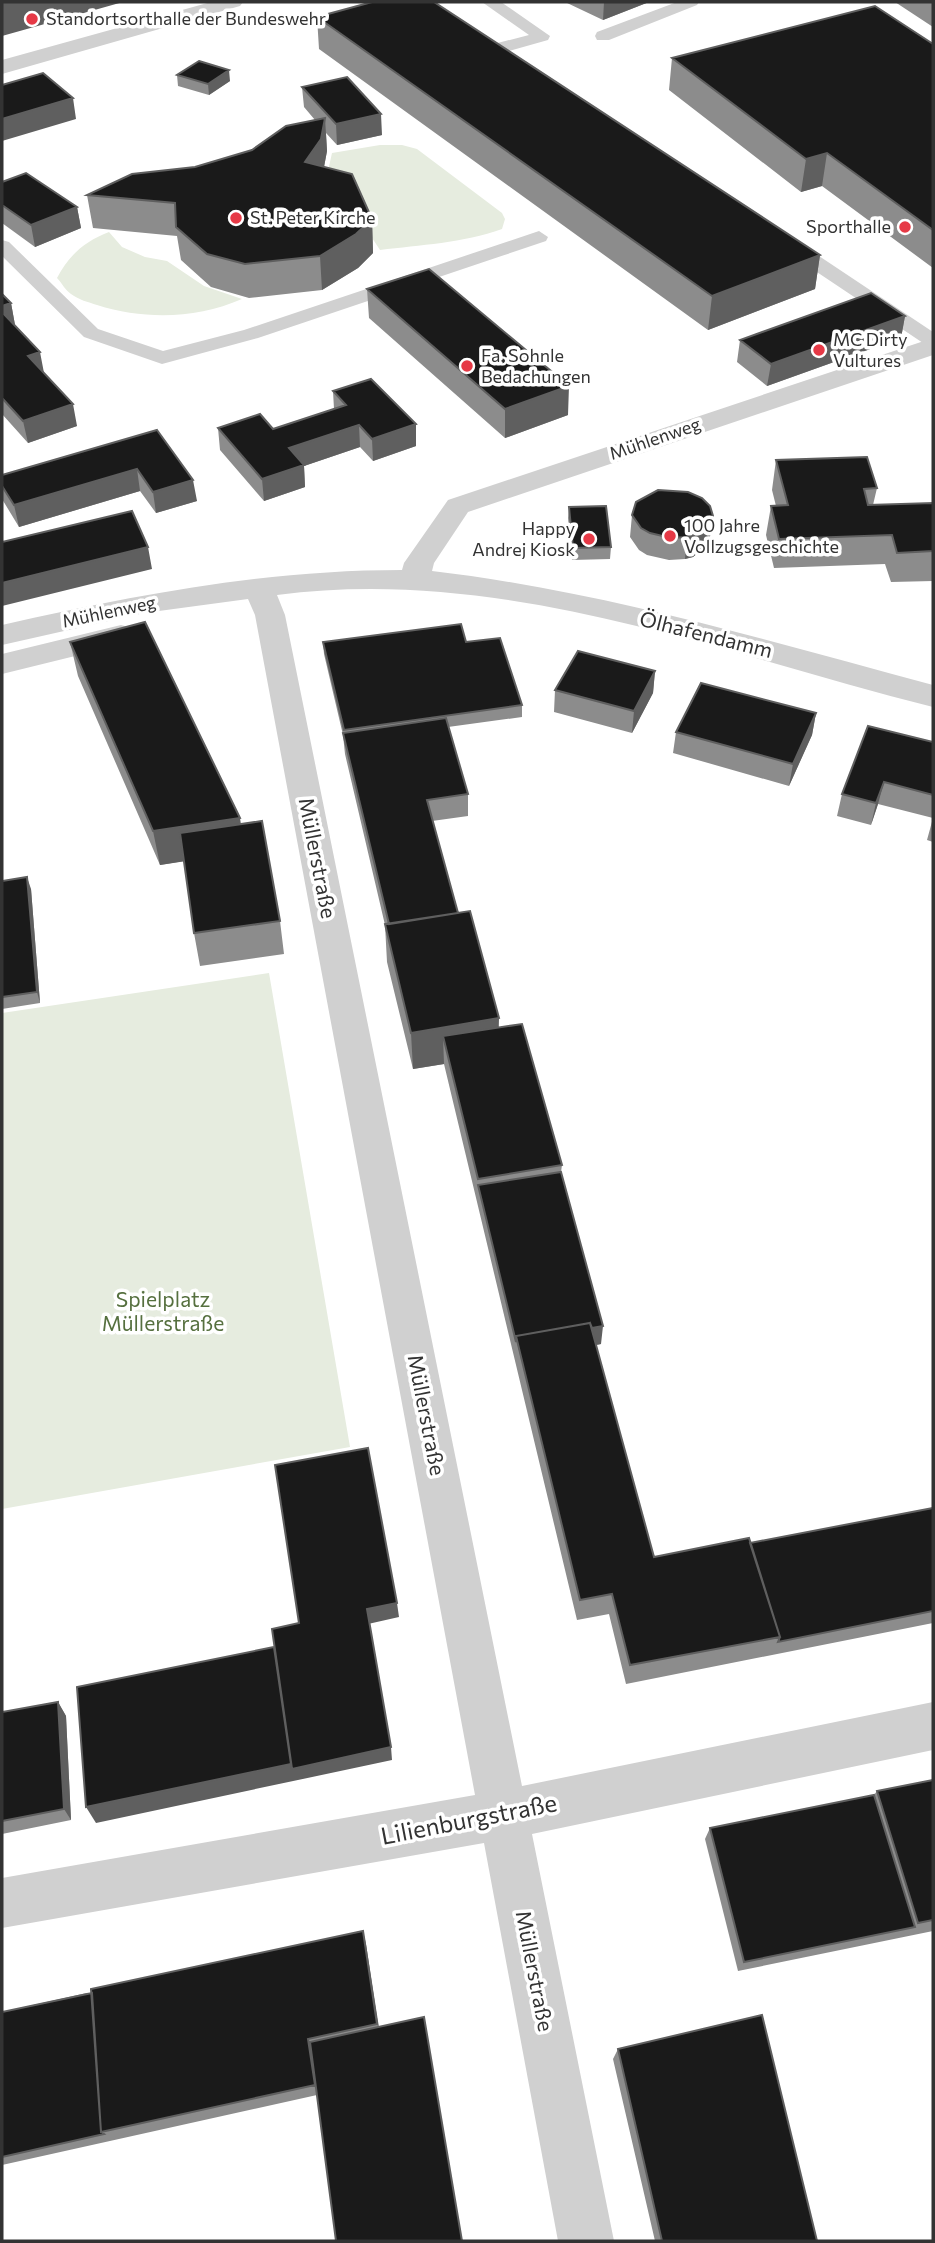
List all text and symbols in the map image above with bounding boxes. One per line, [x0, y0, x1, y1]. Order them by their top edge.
place label: Standortsorthalle der Bundeswehr [46, 7, 326, 29]
marker: Standortsorthalle der Bundeswehr [24, 11, 40, 27]
place label: St. Peter Kirche [250, 206, 375, 228]
marker: St. Peter Kirche [228, 210, 244, 226]
place label: Sporthalle [806, 215, 891, 237]
marker: Sporthalle [897, 219, 913, 235]
place label: MC Dirty Vultures [833, 328, 907, 371]
marker: MC Dirty Vultures [811, 342, 827, 358]
place label: Fa. Sohnle Bedachungen [481, 344, 591, 387]
marker: Fa. Sohnle Bedachungen [459, 358, 475, 374]
street label: Mühlenweg [606, 412, 703, 464]
place label: 100 Jahre Vollzugsgeschichte [684, 514, 839, 557]
place label: Happy Andrej Kiosk [472, 517, 575, 560]
marker: 100 Jahre Vollzugsgeschichte [662, 528, 678, 544]
marker: Happy Andrej Kiosk [581, 531, 597, 547]
street label: Mühlenweg [60, 590, 158, 632]
street label: Ölhafendamm [637, 605, 775, 662]
street label: Müllerstraße [295, 795, 342, 920]
park label: Spielplatz Müllerstraße [102, 1286, 224, 1335]
street label: Müllerstraße [404, 1352, 451, 1477]
street label: Lilienburgstraße [378, 1787, 559, 1850]
street label: Müllerstraße [512, 1908, 559, 2033]

